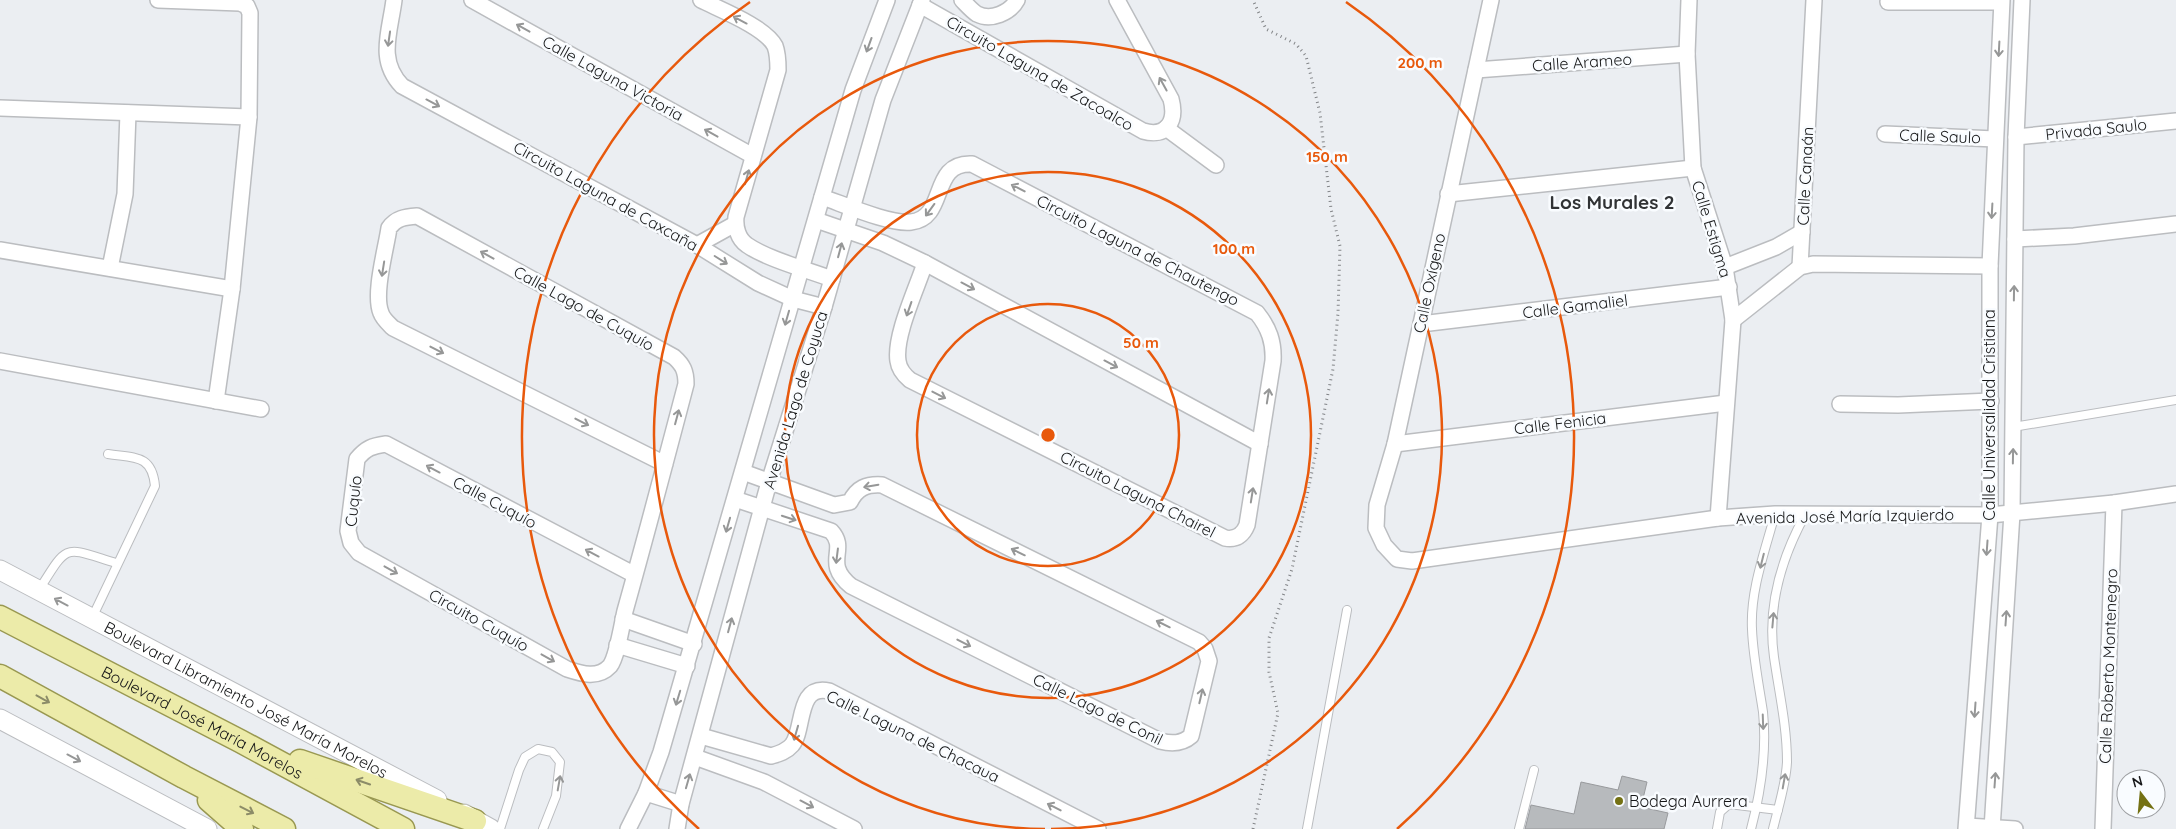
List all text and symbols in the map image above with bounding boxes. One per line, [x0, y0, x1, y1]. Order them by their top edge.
street label: Circuito Laguna de Zacoalco [943, 11, 1137, 135]
one-way arrow [734, 15, 748, 25]
one-way arrow [515, 23, 530, 33]
one-way arrow [383, 30, 393, 46]
street label: Calle Laguna Victoria [539, 31, 687, 125]
one-way arrow [864, 37, 873, 53]
one-way arrow [1995, 40, 2004, 56]
street label: Calle Arameo [1531, 49, 1633, 75]
text: 200 m [1398, 53, 1443, 72]
one-way arrow [1157, 78, 1167, 92]
one-way arrow [425, 98, 440, 108]
street label: Privada Saulo [2044, 114, 2148, 144]
street label: Calle Saulo [1899, 125, 1981, 147]
street label: Calle Canaán [1792, 126, 1818, 226]
one-way arrow [704, 127, 718, 137]
street label: Circuito Laguna de Caxcaña [510, 137, 702, 255]
text: 150 m [1306, 147, 1348, 166]
one-way arrow [743, 170, 753, 186]
street label: Calle Estigma [1688, 178, 1736, 280]
one-way arrow [1011, 183, 1026, 193]
street label: Circuito Laguna de Chautengo [1033, 190, 1243, 310]
district label: Los Murales 2 [1549, 190, 1675, 214]
one-way arrow [1987, 202, 1997, 219]
one-way arrow [925, 203, 935, 217]
street label: Calle Oxígeno [1409, 231, 1449, 335]
text: 100 m [1213, 239, 1255, 258]
one-way arrow [836, 243, 845, 259]
one-way arrow [481, 249, 495, 259]
one-way arrow [713, 256, 727, 266]
one-way arrow [377, 261, 387, 277]
street label: Calle Lago de Cuquío [510, 261, 658, 355]
one-way arrow [960, 282, 975, 292]
one-way arrow [2009, 286, 2019, 302]
street label: Calle Gamaliel [1521, 290, 1629, 322]
one-way arrow [904, 301, 913, 317]
street label: Avenida Lago de Coyuca [758, 309, 832, 491]
street label: Calle Universalidad Cristiana [1979, 309, 1999, 521]
one-way arrow [782, 310, 792, 326]
text: 50 m [1123, 333, 1159, 352]
one-way arrow [429, 345, 444, 355]
one-way arrow [1103, 359, 1118, 369]
one-way arrow [1263, 388, 1273, 404]
one-way arrow [931, 391, 946, 400]
street label: Calle Fenicia [1513, 407, 1607, 439]
one-way arrow [673, 409, 682, 425]
one-way arrow [574, 418, 589, 427]
centre of rings [1039, 426, 1057, 444]
street label: Circuito Laguna Chairel [1057, 446, 1219, 542]
one-way arrow [2008, 448, 2018, 464]
one-way arrow [425, 464, 440, 474]
street label: Calle Cuquío [450, 472, 540, 532]
street label: Cuquío [340, 474, 366, 528]
one-way arrow [864, 482, 880, 492]
one-way arrow [1247, 488, 1257, 504]
street label: Avenida José María Izquierdo [1736, 504, 1954, 528]
one-way arrow [781, 514, 797, 523]
one-way arrow [723, 517, 732, 533]
one-way arrow [1983, 540, 1992, 556]
one-way arrow [832, 547, 842, 563]
one-way arrow [1011, 547, 1026, 556]
one-way arrow [585, 548, 600, 557]
one-way arrow [1757, 553, 1767, 569]
one-way arrow [383, 565, 398, 575]
street label: Calle Roberto Montenegro [2095, 568, 2121, 764]
street label: Circuito Cuquío [425, 584, 533, 656]
one-way arrow [54, 597, 69, 606]
one-way arrow [2001, 610, 2010, 626]
one-way arrow [1768, 613, 1778, 629]
street label: Boulevard Libramiento José María Morelos [101, 617, 391, 782]
one-way arrow [726, 617, 736, 633]
one-way arrow [1156, 619, 1171, 629]
one-way arrow [956, 639, 971, 648]
one-way arrow [540, 653, 555, 663]
street label: Boulevard José María Morelos [98, 661, 306, 783]
street label: Calle Lago de Conil [1030, 669, 1166, 749]
street label: Calle Laguna de Chacaua [823, 685, 1003, 787]
one-way arrow [1197, 688, 1206, 704]
one-way arrow [672, 689, 682, 705]
one-way arrow [35, 695, 49, 705]
one-way arrow [1971, 702, 1980, 718]
one-way arrow [1758, 714, 1768, 730]
one-way arrow [791, 724, 801, 740]
one-way arrow [66, 754, 81, 763]
north arrow [2116, 769, 2166, 819]
text: N [2130, 771, 2145, 792]
one-way arrow [1991, 773, 2000, 789]
one-way arrow [683, 774, 693, 790]
one-way arrow [1779, 774, 1789, 790]
one-way arrow [554, 775, 564, 791]
one-way arrow [355, 777, 371, 787]
place label: Bodega Aurrera [1629, 791, 1748, 811]
marker: Bodega Aurrera [1613, 795, 1625, 807]
one-way arrow [799, 800, 814, 809]
one-way arrow [1047, 802, 1062, 812]
one-way arrow [239, 806, 254, 815]

